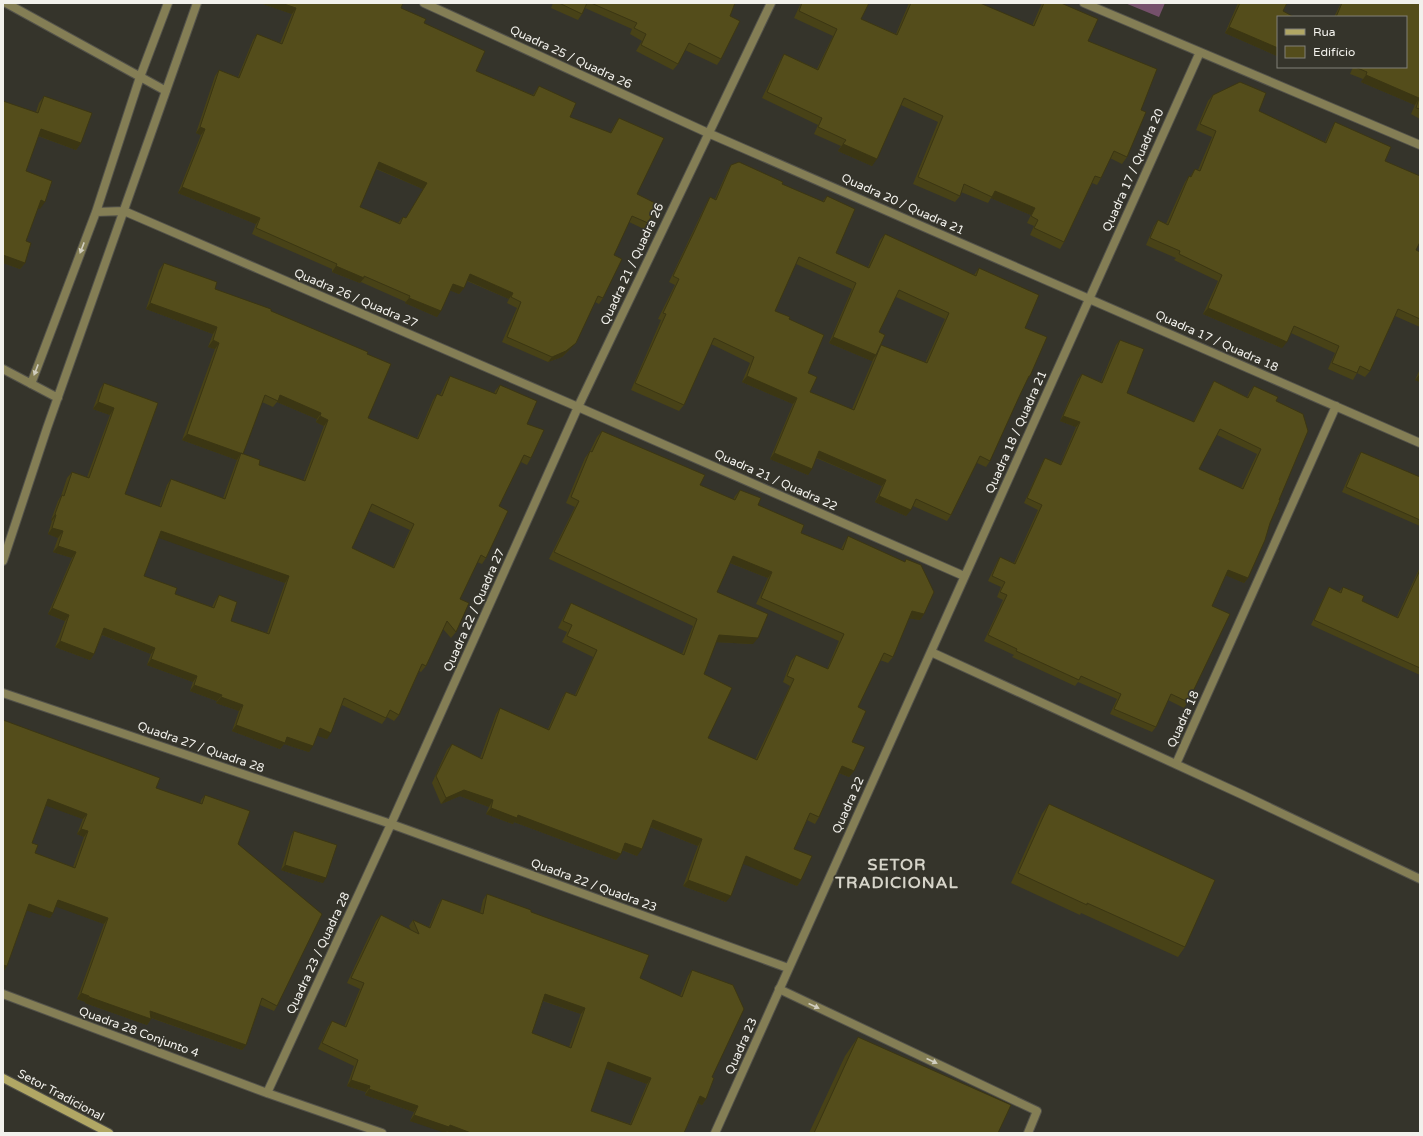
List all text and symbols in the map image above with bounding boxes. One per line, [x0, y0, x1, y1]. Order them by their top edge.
legend [1277, 16, 1407, 68]
street label: Quadra 25 / Quadra 26 [508, 23, 634, 91]
text: Rua [1313, 25, 1336, 39]
text: Edifício [1313, 45, 1355, 59]
street label: Quadra 17 / Quadra 20 [1100, 106, 1167, 234]
street label: Quadra 20 / Quadra 21 [839, 171, 967, 237]
street label: Quadra 21 / Quadra 26 [598, 201, 666, 327]
one-way arrow [79, 243, 85, 255]
street label: Quadra 26 / Quadra 27 [292, 266, 420, 330]
street label: Quadra 17 / Quadra 18 [1153, 308, 1281, 374]
one-way arrow [33, 364, 39, 376]
street label: Quadra 18 / Quadra 21 [983, 368, 1049, 496]
street label: Quadra 21 / Quadra 22 [712, 447, 840, 513]
street label: Quadra 22 / Quadra 27 [441, 546, 507, 674]
street label: Quadra 18 [1164, 688, 1202, 750]
street label: Quadra 27 / Quadra 28 [136, 719, 266, 775]
street label: Quadra 22 [829, 774, 867, 836]
district label: SETOR TRADICIONAL [834, 855, 959, 893]
street label: Quadra 22 / Quadra 23 [529, 856, 659, 914]
street label: Quadra 23 / Quadra 28 [284, 890, 352, 1016]
one-way arrow [809, 1003, 820, 1009]
street label: Quadra 28 Conjunto 4 [77, 1004, 201, 1060]
street label: Quadra 23 [722, 1015, 760, 1077]
one-way arrow [926, 1058, 937, 1064]
street label: Setor Tradicional [15, 1066, 107, 1124]

